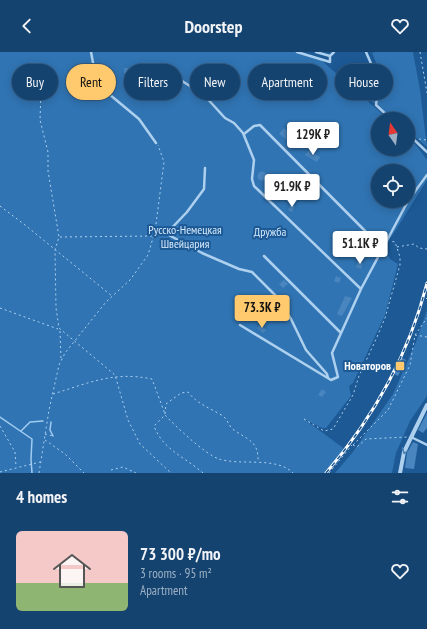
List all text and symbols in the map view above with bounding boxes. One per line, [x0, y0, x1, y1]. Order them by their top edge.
icon: back [16, 15, 38, 37]
text: Doorstep [184, 15, 243, 38]
icon: heart [389, 15, 411, 37]
chip: Buy [12, 64, 58, 100]
chip: Rent [66, 64, 116, 100]
chip: Filters [124, 64, 182, 100]
chip: New [190, 64, 240, 100]
chip: Apartment [248, 64, 327, 100]
chip: House [335, 64, 393, 100]
north arrow [371, 112, 415, 156]
map controls [371, 112, 415, 208]
pin: 129K ₽ [280, 122, 346, 156]
text: 129K ₽ [296, 126, 330, 143]
button: locate [371, 164, 415, 208]
pin: 91.9K ₽ [255, 174, 329, 208]
text: 91.9K ₽ [274, 178, 310, 195]
park label: Русско-Немецкая Швейцария [148, 222, 222, 251]
park label: Дружба [254, 224, 286, 239]
pin: 51.1K ₽ [323, 231, 397, 265]
text: 51.1K ₽ [342, 235, 378, 252]
pin: 73.3K ₽ [225, 295, 299, 329]
text: 73.3K ₽ [244, 299, 280, 316]
place label: Новаторов [344, 358, 391, 373]
marker: Новаторов [394, 360, 406, 372]
one-way arrow [401, 447, 410, 454]
text: 4 homes [16, 486, 67, 508]
icon: filters [389, 486, 411, 508]
text: 73 300 ₽/mo [140, 543, 221, 565]
icon: home [48, 547, 96, 595]
icon: heart [389, 560, 411, 582]
text: 3 rooms · 95 m² [140, 565, 212, 582]
text: Apartment [140, 582, 188, 599]

